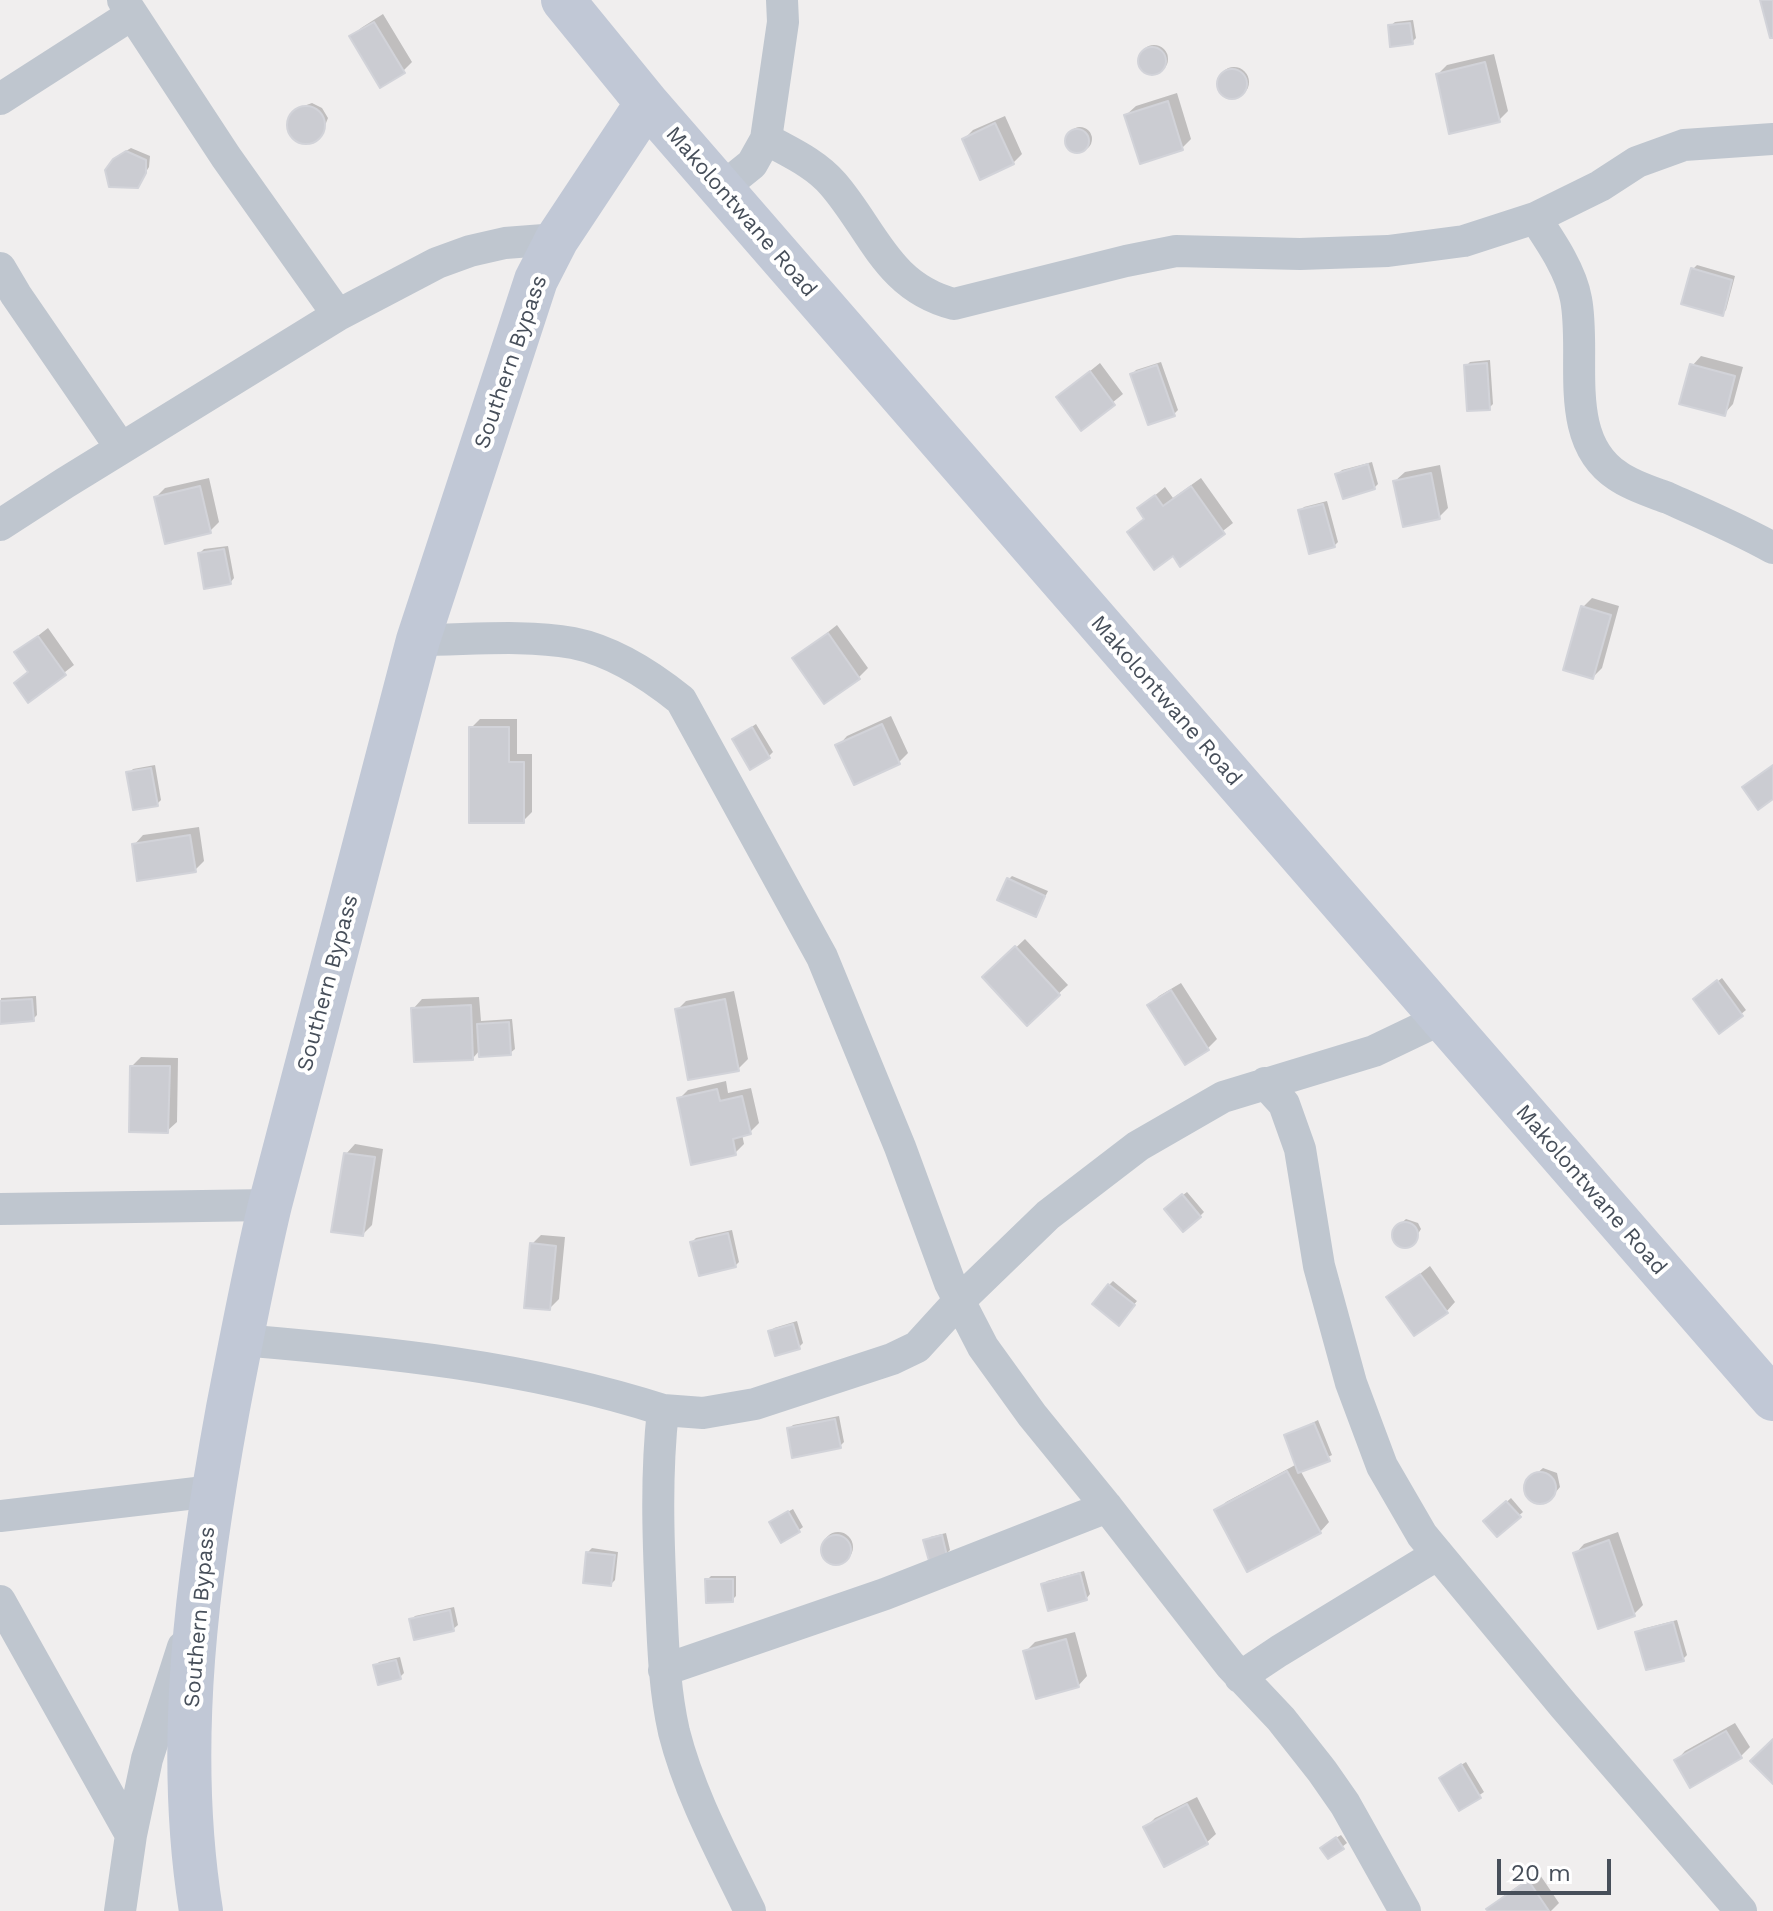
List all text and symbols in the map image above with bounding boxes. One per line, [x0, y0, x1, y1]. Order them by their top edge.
street label: Makolontwane Road [660, 121, 822, 303]
street label: Southern Bypass [469, 272, 553, 452]
street label: Makolontwane Road [1085, 610, 1247, 792]
street label: Southern Bypass [292, 892, 364, 1074]
street label: Makolontwane Road [1510, 1099, 1672, 1281]
street label: Southern Bypass [179, 1525, 221, 1709]
scale bar [1501, 1843, 1615, 1893]
text: 20 m [1511, 1859, 1571, 1887]

